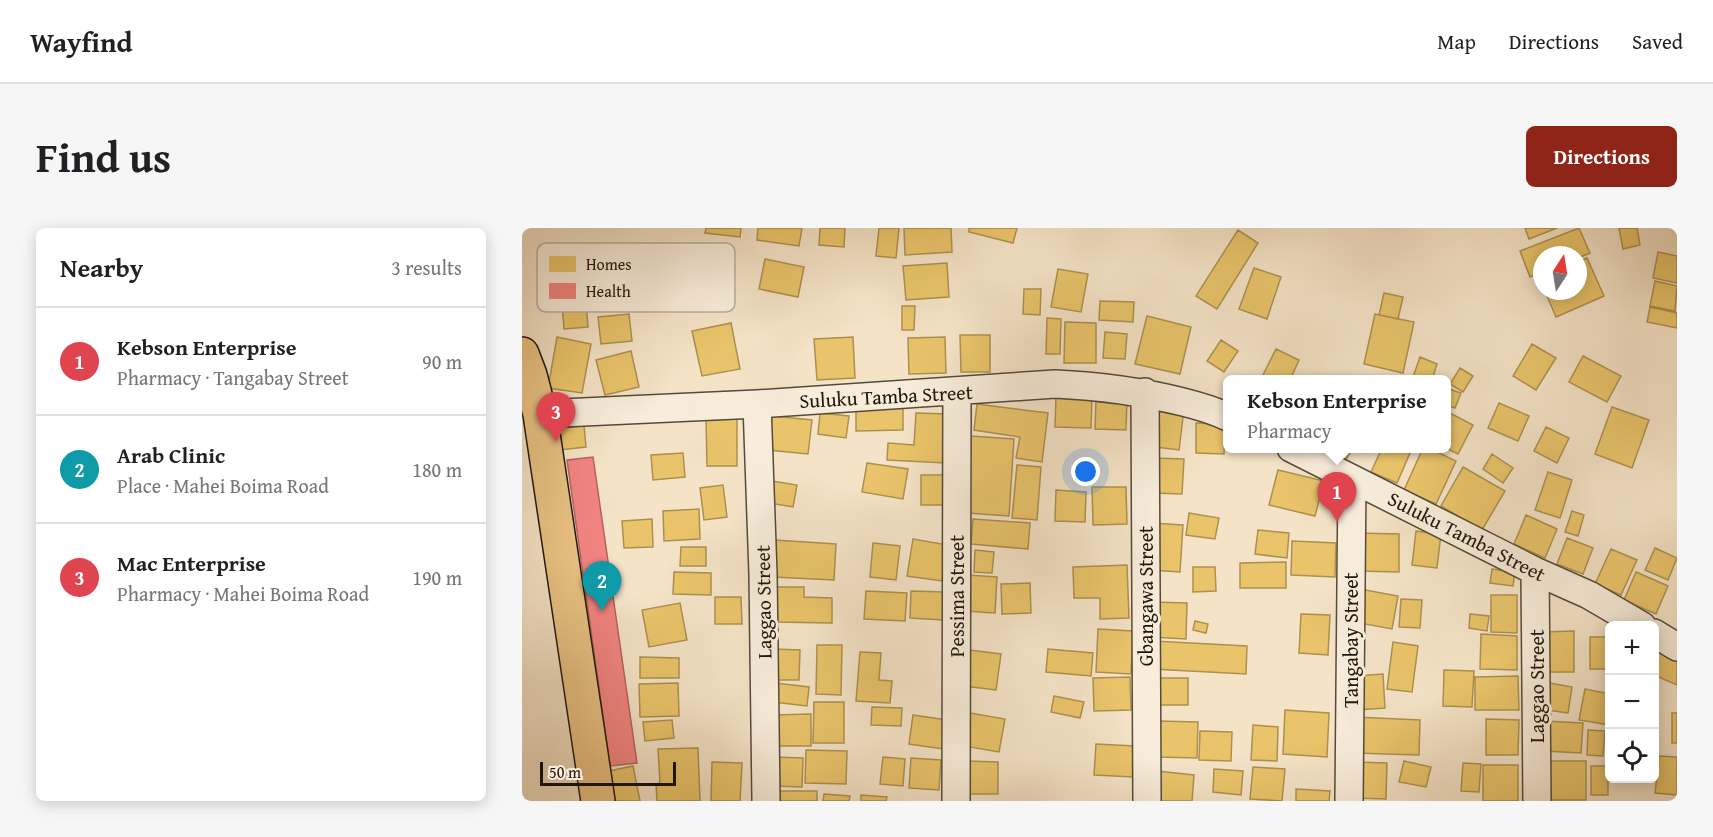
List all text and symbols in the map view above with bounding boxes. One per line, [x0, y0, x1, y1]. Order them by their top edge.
text: Wayfind [30, 21, 132, 62]
text: Map [1437, 26, 1476, 57]
text: Directions [1509, 26, 1599, 57]
text: Saved [1632, 26, 1683, 57]
text: Find us [36, 126, 171, 187]
button: Directions [1526, 126, 1677, 187]
legend [537, 243, 735, 312]
north arrow [1533, 246, 1587, 300]
text: Nearby [60, 248, 143, 287]
text: Homes [586, 252, 632, 276]
text: 3 results [391, 253, 462, 282]
text: Health [586, 279, 631, 303]
text: Kebson Enterprise [117, 331, 296, 363]
text: 1 [74, 347, 85, 376]
text: 90 m [422, 347, 462, 376]
text: Pharmacy · Tangabay Street [117, 363, 349, 392]
popup [1223, 375, 1451, 453]
street label: Suluku Tamba Street [799, 377, 973, 415]
text: Kebson Enterprise [1247, 384, 1427, 416]
pin: 3 [537, 392, 576, 442]
text: Pharmacy [1247, 416, 1332, 445]
text: Arab Clinic [117, 439, 225, 471]
text: 2 [74, 455, 85, 484]
text: 180 m [412, 455, 462, 484]
your location [1071, 457, 1100, 486]
text: Place · Mahei Boima Road [117, 471, 329, 500]
pin: 1 [1318, 472, 1356, 522]
street label: Suluku Tamba Street [1383, 484, 1551, 588]
street label: Gbangawa Street [1131, 526, 1160, 666]
street label: Pessima Street [942, 535, 971, 657]
street label: Laggao Street [748, 545, 778, 659]
text: Mac Enterprise [117, 547, 266, 579]
pin: 2 [582, 562, 622, 611]
text: 3 [74, 563, 85, 592]
text: 190 m [412, 563, 462, 592]
street label: Tangabay Street [1336, 572, 1365, 708]
text: Pharmacy · Mahei Boima Road [117, 579, 369, 608]
map controls [1605, 621, 1659, 783]
button: + [1605, 621, 1659, 675]
street label: Laggao Street [1522, 629, 1551, 743]
button: − [1605, 675, 1659, 729]
button: locate [1605, 729, 1659, 783]
scale bar [540, 759, 676, 786]
text: 50 m [549, 760, 581, 784]

